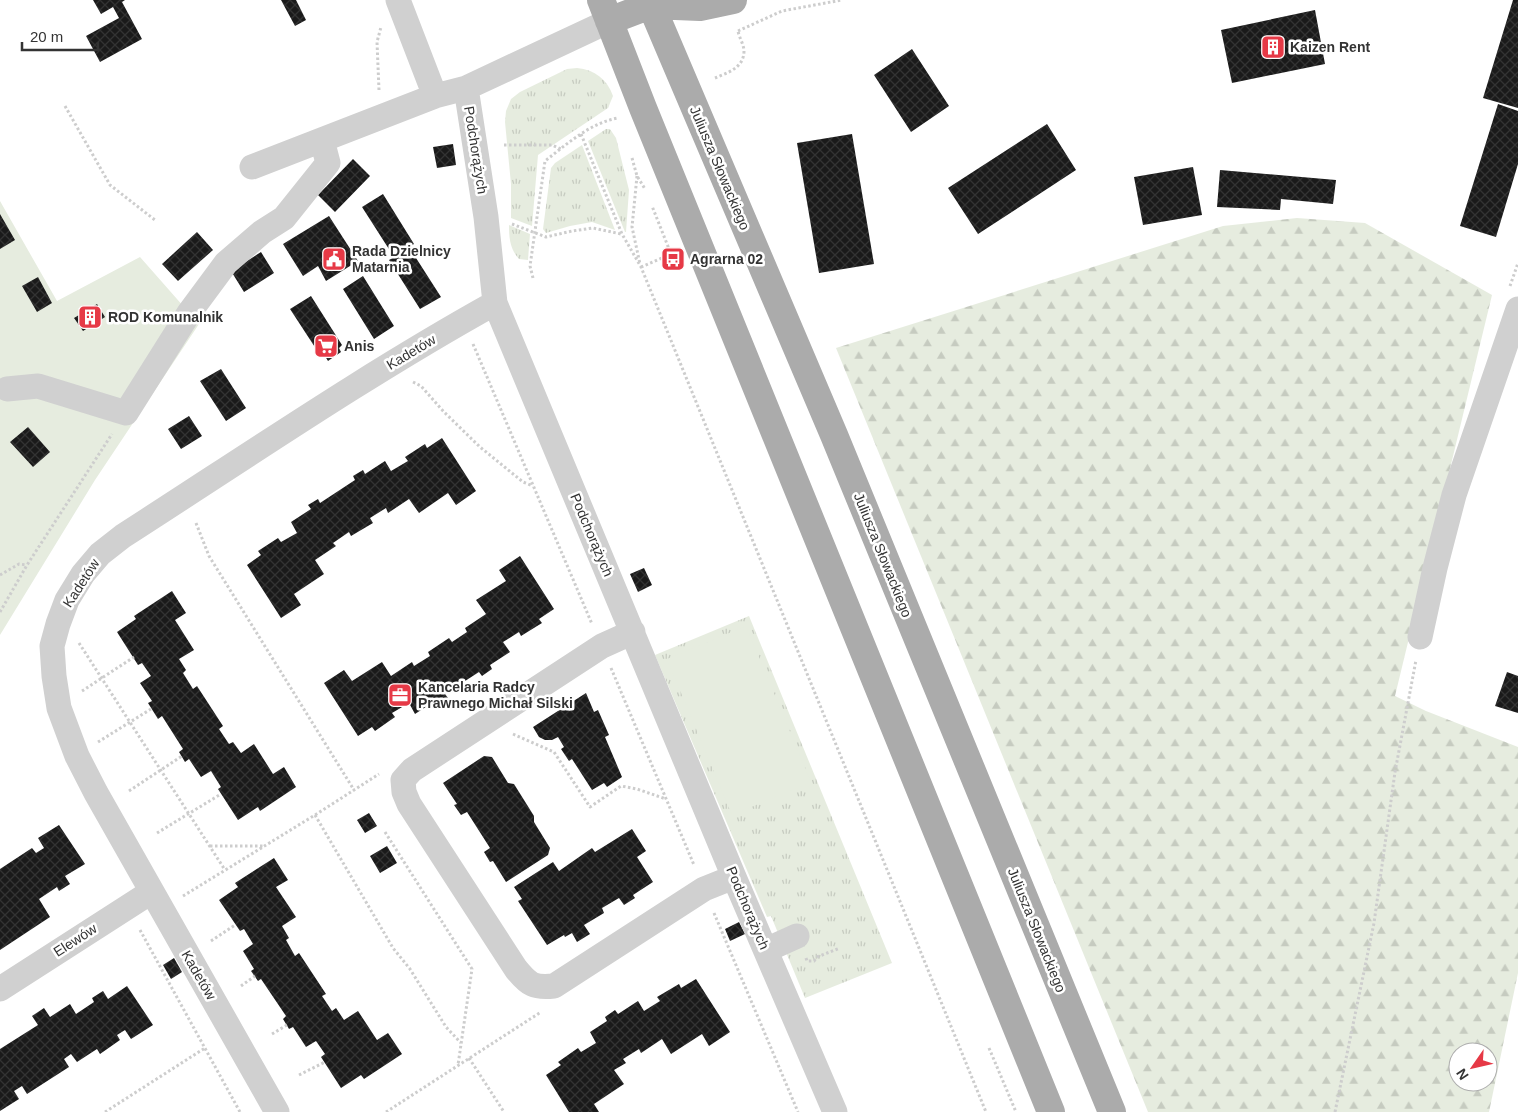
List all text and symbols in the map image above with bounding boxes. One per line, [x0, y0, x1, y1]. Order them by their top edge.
scale bar [22, 20, 99, 52]
text: 20 m [30, 28, 63, 45]
building icon: Kaizen Rent [1260, 34, 1286, 60]
place label: Kaizen Rent [1290, 39, 1370, 55]
street label: Juliusza Słowackiego [687, 104, 753, 233]
street label: Podchorążych [461, 105, 491, 195]
place label: Rada Dzielnicy Matarnia [352, 243, 451, 275]
public building icon: Rada Dzielnicy Matarnia [321, 246, 347, 272]
bus stop icon: Agrarna 02 [660, 246, 686, 272]
place label: Agrarna 02 [690, 251, 763, 267]
building icon: ROD Komunalnik [77, 304, 103, 330]
place label: ROD Komunalnik [108, 309, 223, 325]
street label: Kadetów [384, 331, 439, 373]
supermarket icon: Anis [313, 333, 339, 359]
place label: Anis [344, 338, 375, 354]
street label: Juliusza Słowackiego [851, 490, 915, 620]
street label: Podchorążych [567, 491, 617, 579]
street label: Kadetów [59, 555, 103, 610]
place label: Kancelaria Radcy Prawnego Michał Silski [418, 679, 573, 711]
office icon: Kancelaria Radcy Prawnego Michał Silski [387, 682, 413, 708]
street label: Podchorążych [723, 864, 773, 952]
street label: Juliusza Słowackiego [1005, 865, 1069, 995]
street label: Elewów [50, 920, 100, 960]
street label: Kadetów [178, 947, 220, 1003]
north arrow [1448, 1042, 1498, 1092]
text: N [1453, 1066, 1472, 1083]

